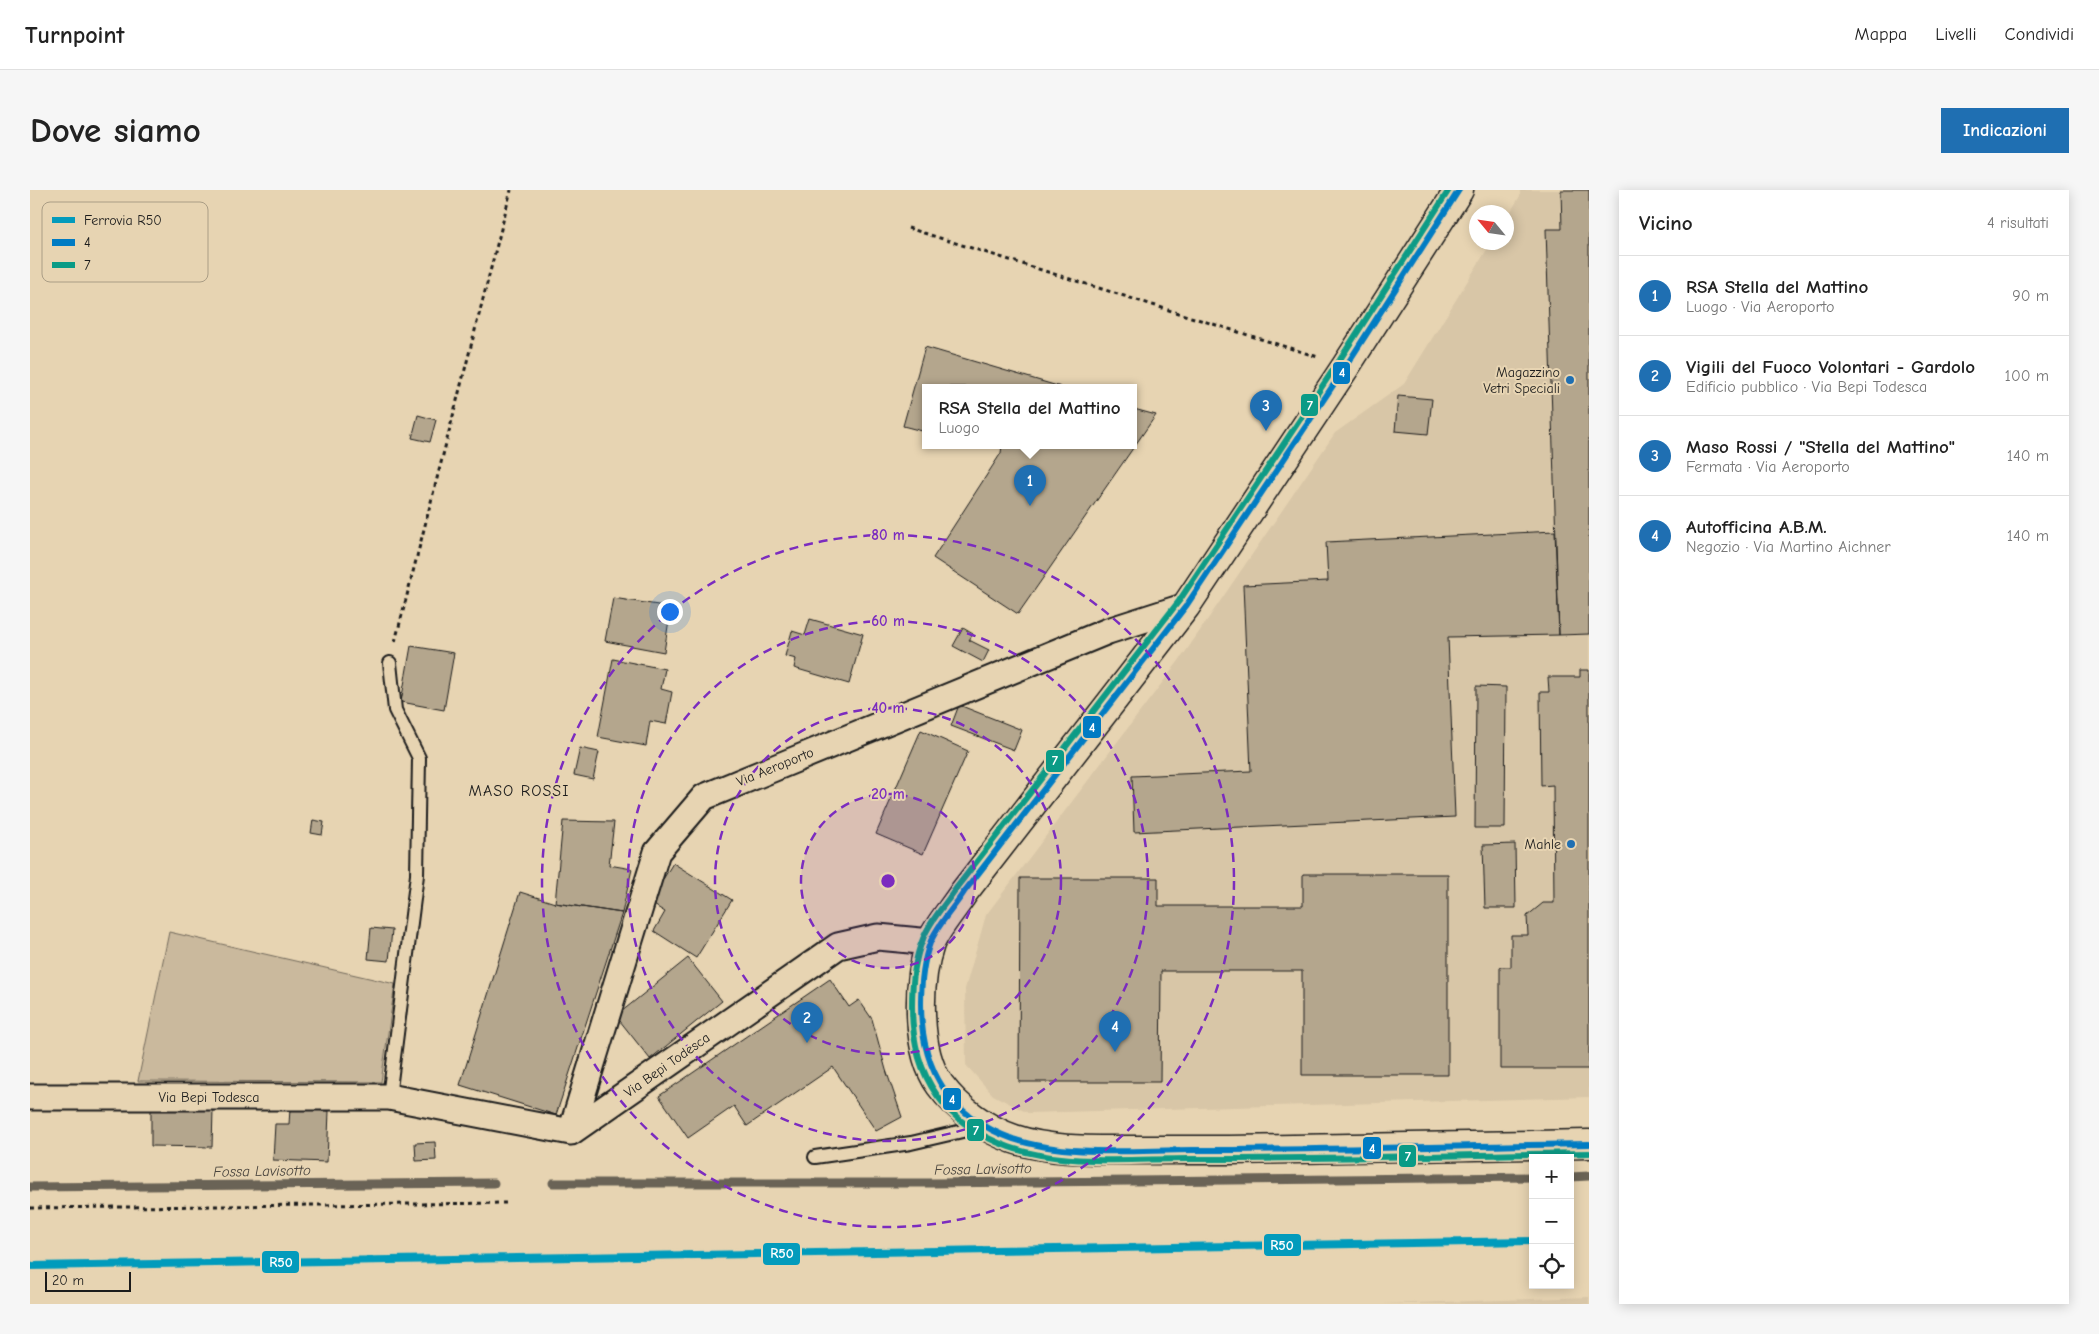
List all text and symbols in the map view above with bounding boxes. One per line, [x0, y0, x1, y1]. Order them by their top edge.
text: Turnpoint [25, 21, 124, 49]
text: Mappa [1855, 24, 1907, 45]
text: Livelli [1935, 24, 1977, 45]
text: Condividi [2005, 24, 2074, 45]
button: Indicazioni [1941, 108, 2069, 153]
text: Dove siamo [30, 110, 201, 151]
legend [42, 202, 208, 282]
north arrow [1469, 205, 1514, 250]
text: Vicino [1639, 211, 1693, 235]
text: Ferrovia R50 [84, 212, 162, 229]
text: 4 risultati [1987, 214, 2049, 232]
text: 4 [84, 234, 91, 251]
text: 7 [84, 257, 91, 274]
text: RSA Stella del Mattino [1686, 276, 1868, 298]
text: 1 [1652, 287, 1658, 305]
text: 90 m [2012, 287, 2049, 305]
text: Luogo · Via Aeroporto [1686, 298, 1834, 316]
text: Vigili del Fuoco Volontari - Gardolo [1686, 356, 1975, 378]
line badge: 4 [1332, 361, 1351, 385]
text: 4 [1339, 364, 1346, 381]
place label: Magazzino Vetri Speciali [1483, 364, 1560, 397]
text: 2 [1651, 367, 1659, 385]
text: 100 m [2005, 367, 2049, 385]
marker: Magazzino Vetri Speciali [1564, 374, 1576, 386]
text: Edificio pubblico · Via Bepi Todesca [1686, 378, 1927, 396]
popup [922, 384, 1137, 449]
pin: 3 [1250, 390, 1282, 431]
line badge: 7 [1300, 393, 1319, 417]
text: RSA Stella del Mattino [938, 397, 1121, 419]
text: 7 [1307, 397, 1314, 414]
text: Luogo [938, 419, 980, 437]
text: Maso Rossi / "Stella del Mattino" [1686, 436, 1955, 458]
text: 3 [1651, 447, 1659, 465]
text: 140 m [2007, 447, 2049, 465]
text: Fermata · Via Aeroporto [1686, 458, 1850, 476]
pin: 1 [1014, 465, 1046, 506]
text: Autofficina A.B.M. [1686, 516, 1827, 538]
text: 80 m [871, 526, 905, 544]
text: 4 [1651, 527, 1659, 545]
text: 140 m [2007, 527, 2049, 545]
text: Negozio · Via Martino Aichner [1686, 538, 1891, 556]
your location [657, 599, 683, 625]
text: 60 m [871, 612, 905, 630]
text: 40 m [872, 699, 905, 717]
line badge: 4 [1082, 715, 1102, 739]
text: 4 [1089, 719, 1096, 736]
street label: Via Aeroporto [734, 744, 816, 790]
line badge: 7 [1045, 749, 1065, 773]
text: 7 [1052, 752, 1059, 769]
district label: MASO ROSSI [469, 782, 569, 800]
text: 20 m [871, 785, 905, 803]
place label: Mahle [1524, 836, 1561, 853]
marker: Mahle [1565, 838, 1577, 850]
centre of rings [879, 872, 897, 890]
pin: 2 [791, 1002, 823, 1043]
pin: 4 [1099, 1011, 1131, 1052]
street label: Via Bepi Todesca [621, 1029, 713, 1101]
line badge: 4 [942, 1087, 962, 1111]
street label: Via Bepi Todesca [158, 1089, 260, 1106]
text: 4 [949, 1091, 956, 1108]
line badge: 7 [966, 1118, 985, 1142]
text: 7 [973, 1122, 980, 1139]
line badge: 4 [1362, 1136, 1382, 1160]
text: 4 [1369, 1140, 1376, 1157]
line badge: 7 [1398, 1144, 1417, 1168]
text: 7 [1405, 1148, 1412, 1165]
map controls [1529, 1154, 1574, 1289]
button: + [1529, 1154, 1574, 1199]
water label: Fossa Lavisotto [934, 1159, 1032, 1179]
water label: Fossa Lavisotto [213, 1161, 311, 1181]
button: − [1529, 1199, 1574, 1244]
line badge: R50 [1263, 1233, 1302, 1257]
text: R50 [1270, 1237, 1294, 1254]
line badge: R50 [762, 1242, 801, 1266]
button: locate [1529, 1244, 1574, 1289]
text: R50 [770, 1245, 794, 1262]
line badge: R50 [261, 1250, 300, 1274]
text: R50 [269, 1254, 293, 1271]
scale bar [45, 1269, 131, 1292]
text: 20 m [52, 1272, 84, 1289]

